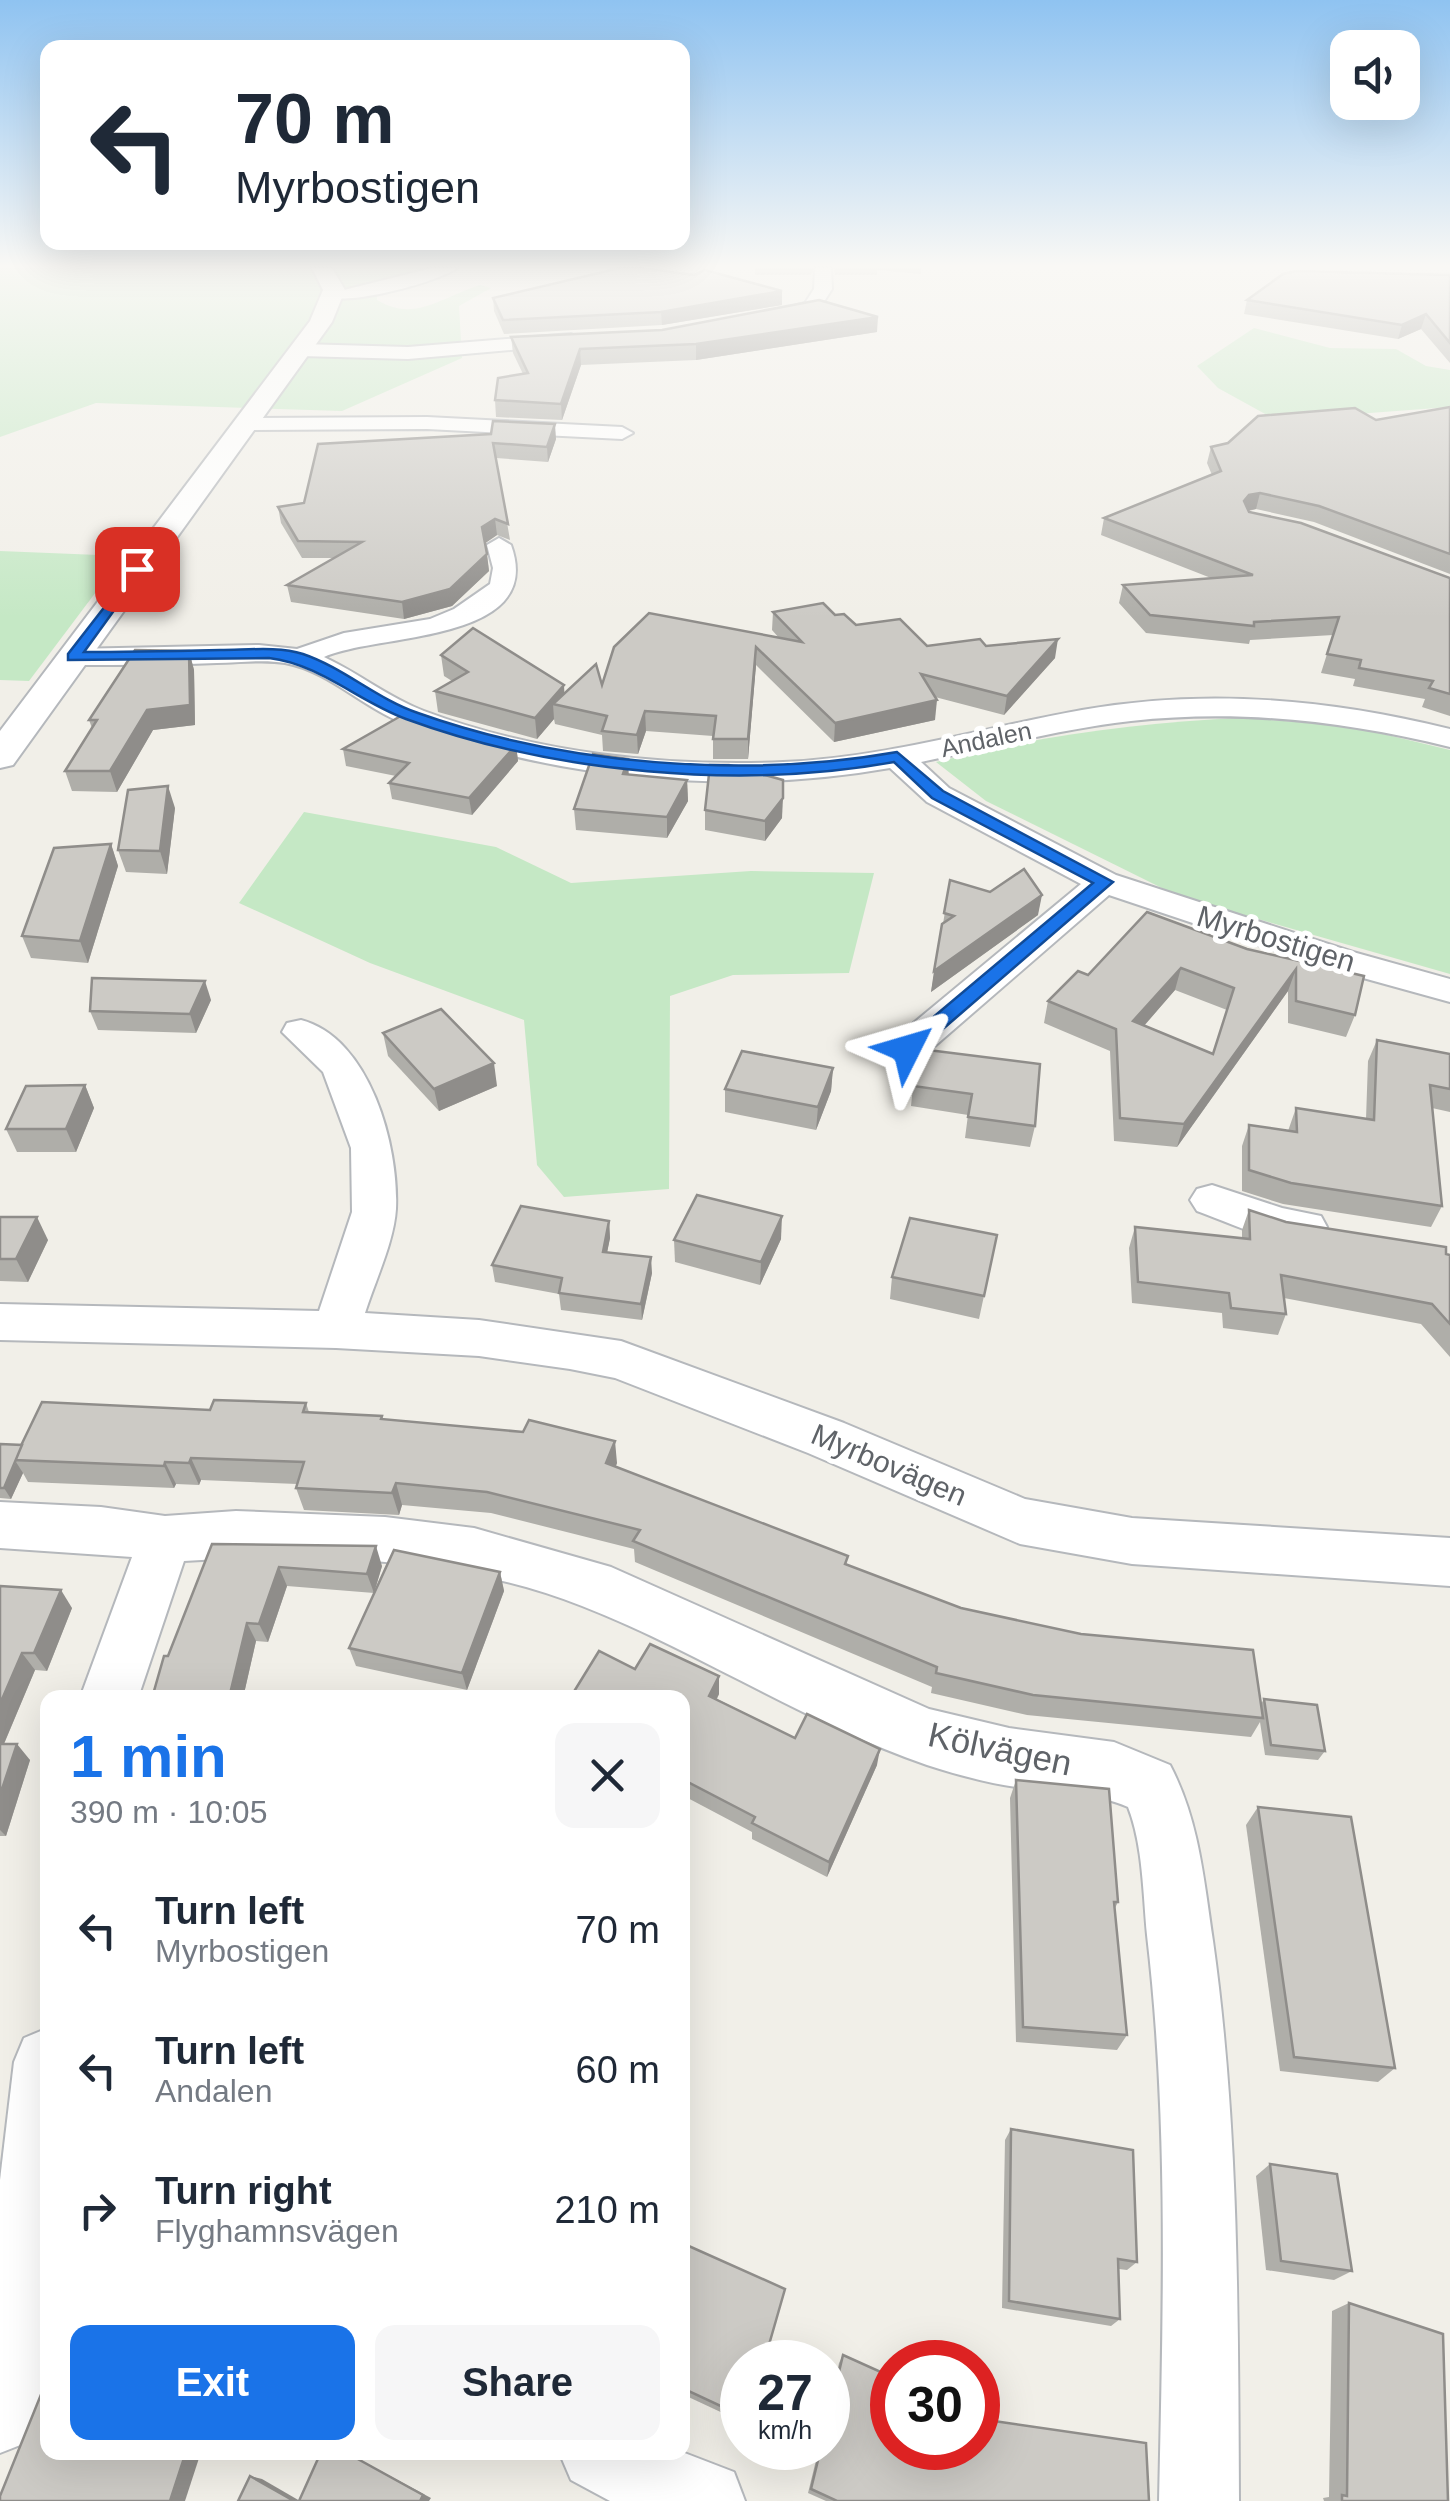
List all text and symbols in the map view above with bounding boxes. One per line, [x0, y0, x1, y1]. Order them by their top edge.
map controls [1330, 30, 1420, 120]
button: sound [1330, 30, 1420, 120]
icon: left [70, 80, 200, 210]
text: 70 m [235, 80, 395, 158]
text: Myrbostigen [235, 162, 480, 213]
pin [95, 527, 180, 612]
icon: arrive [110, 542, 165, 597]
street label: Andalen [938, 716, 1034, 762]
street label: Myrbostigen [1193, 899, 1359, 978]
position arrow [855, 997, 959, 1101]
street label: Myrbovägen [807, 1417, 972, 1512]
street label: Kölvägen [925, 1714, 1076, 1783]
text: 1 min [70, 1723, 227, 1790]
button: close [555, 1723, 660, 1828]
text: 390 m · 10:05 [70, 1794, 267, 1830]
text: Turn left [155, 1890, 304, 1932]
icon: left [70, 1903, 125, 1958]
text: 70 m [576, 1909, 660, 1951]
text: Myrbostigen [155, 1933, 329, 1969]
text: Turn left [155, 2030, 304, 2072]
icon: left [70, 2043, 125, 2098]
text: 60 m [576, 2049, 660, 2091]
text: Andalen [155, 2073, 272, 2109]
text: Turn right [155, 2170, 332, 2212]
icon: right [70, 2183, 125, 2238]
text: 210 m [554, 2189, 660, 2231]
text: Flyghamnsvägen [155, 2213, 399, 2249]
button: Exit [70, 2325, 355, 2440]
button: Share [375, 2325, 660, 2440]
speed limit sign: 30 [870, 2340, 1000, 2470]
text: 27 [757, 2365, 813, 2421]
text: km/h [758, 2416, 812, 2444]

